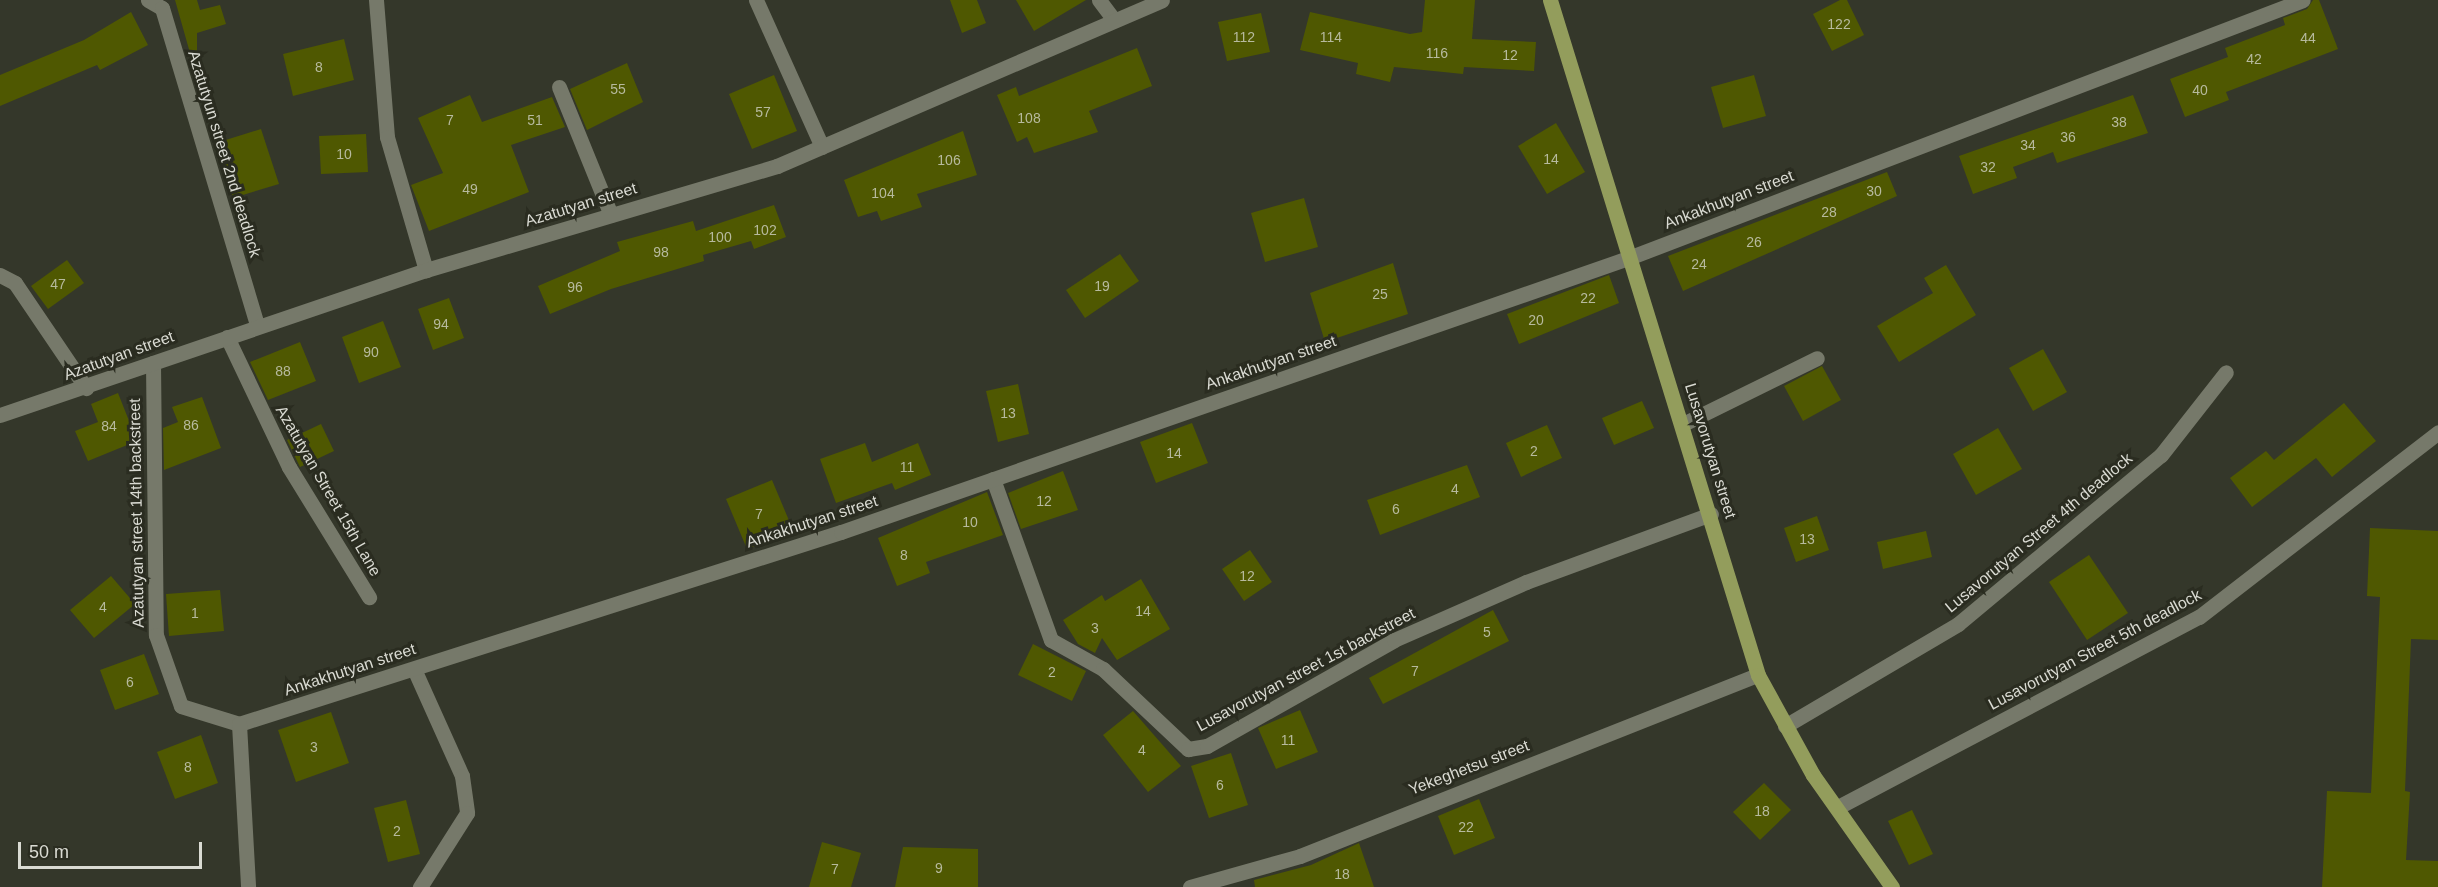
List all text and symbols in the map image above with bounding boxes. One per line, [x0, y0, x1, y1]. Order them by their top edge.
house number: 122 [1827, 16, 1851, 32]
house number: 112 [1233, 29, 1255, 45]
house number: 114 [1320, 29, 1342, 45]
house number: 44 [2300, 30, 2316, 46]
house number: 116 [1426, 45, 1448, 61]
house number: 12 [1502, 47, 1518, 63]
street label: Azatutyun street 2nd deadlock [183, 48, 265, 260]
house number: 42 [2246, 51, 2262, 67]
house number: 8 [315, 59, 323, 75]
house number: 55 [610, 81, 626, 97]
house number: 40 [2192, 82, 2208, 98]
house number: 57 [755, 104, 771, 120]
house number: 108 [1017, 110, 1041, 126]
house number: 7 [446, 112, 454, 128]
house number: 51 [527, 112, 543, 128]
house number: 38 [2111, 114, 2127, 130]
house number: 36 [2060, 129, 2076, 145]
house number: 34 [2020, 137, 2036, 153]
house number: 10 [336, 146, 352, 162]
house number: 14 [1543, 151, 1559, 167]
house number: 106 [937, 152, 961, 168]
house number: 32 [1980, 159, 1996, 175]
street label: Ankakhutyan street [1662, 166, 1796, 234]
street label: Azatutyan street [523, 179, 639, 231]
house number: 49 [462, 181, 478, 197]
house number: 30 [1866, 183, 1882, 199]
house number: 104 [871, 185, 895, 201]
house number: 28 [1821, 204, 1837, 220]
house number: 102 [753, 222, 777, 238]
house number: 100 [708, 229, 732, 245]
house number: 26 [1746, 234, 1762, 250]
house number: 98 [653, 244, 669, 260]
house number: 24 [1691, 256, 1707, 272]
house number: 47 [50, 276, 66, 292]
house number: 19 [1094, 278, 1110, 294]
house number: 96 [567, 279, 583, 295]
house number: 25 [1372, 286, 1388, 302]
house number: 22 [1580, 290, 1596, 306]
house number: 20 [1528, 312, 1544, 328]
house number: 94 [433, 316, 449, 332]
street label: Azatutyan street [61, 327, 177, 385]
street label: Ankakhutyan street [1203, 332, 1339, 394]
house number: 90 [363, 344, 379, 360]
house number: 88 [275, 363, 291, 379]
street label: Lusavorutyan street [1680, 381, 1740, 521]
street label: Azatutyan street 14th backstreet [125, 398, 149, 628]
street label: Azatutyan Street 15th Lane [271, 402, 385, 580]
house number: 13 [1000, 405, 1016, 421]
house number: 86 [183, 417, 199, 433]
house number: 84 [101, 418, 117, 434]
house number: 2 [1530, 443, 1538, 459]
house number: 14 [1166, 445, 1182, 461]
street label: Lusavorutyan Street 4th deadlock [1942, 449, 2136, 617]
house number: 11 [900, 459, 914, 475]
house number: 4 [1451, 481, 1459, 497]
street label: Ankakhutyan street [744, 492, 880, 552]
house number: 12 [1036, 493, 1052, 509]
house number: 6 [1392, 501, 1400, 517]
house number: 7 [755, 506, 763, 522]
house number: 10 [962, 514, 978, 530]
house number: 13 [1799, 531, 1815, 547]
house number: 8 [900, 547, 908, 563]
house number: 12 [1239, 568, 1255, 584]
street label: Lusavorutyan Street 5th deadlock [1985, 586, 2205, 714]
house number: 4 [99, 599, 107, 615]
house number: 14 [1135, 603, 1151, 619]
street label: Lusavorutyan street 1st backstreet [1194, 604, 1418, 736]
house number: 1 [191, 605, 199, 621]
house number: 3 [1091, 620, 1099, 636]
house number: 5 [1483, 624, 1491, 640]
street label: Ankakhutyan street [282, 640, 418, 700]
house number: 7 [1411, 663, 1419, 679]
house number: 2 [1048, 664, 1056, 680]
house number: 6 [126, 674, 134, 690]
house number: 11 [1281, 732, 1295, 748]
street label: Yekeghetsu street [1406, 736, 1532, 800]
house number: 3 [310, 739, 318, 755]
house number: 4 [1138, 742, 1146, 758]
house number: 8 [184, 759, 192, 775]
house number: 6 [1216, 777, 1224, 793]
house number: 18 [1754, 803, 1770, 819]
house number: 22 [1458, 819, 1474, 835]
house number: 2 [393, 823, 401, 839]
scale bar [21, 830, 206, 868]
text: 50 m [29, 842, 69, 862]
house number: 9 [935, 860, 943, 876]
house number: 7 [831, 861, 839, 877]
house number: 18 [1334, 866, 1350, 882]

